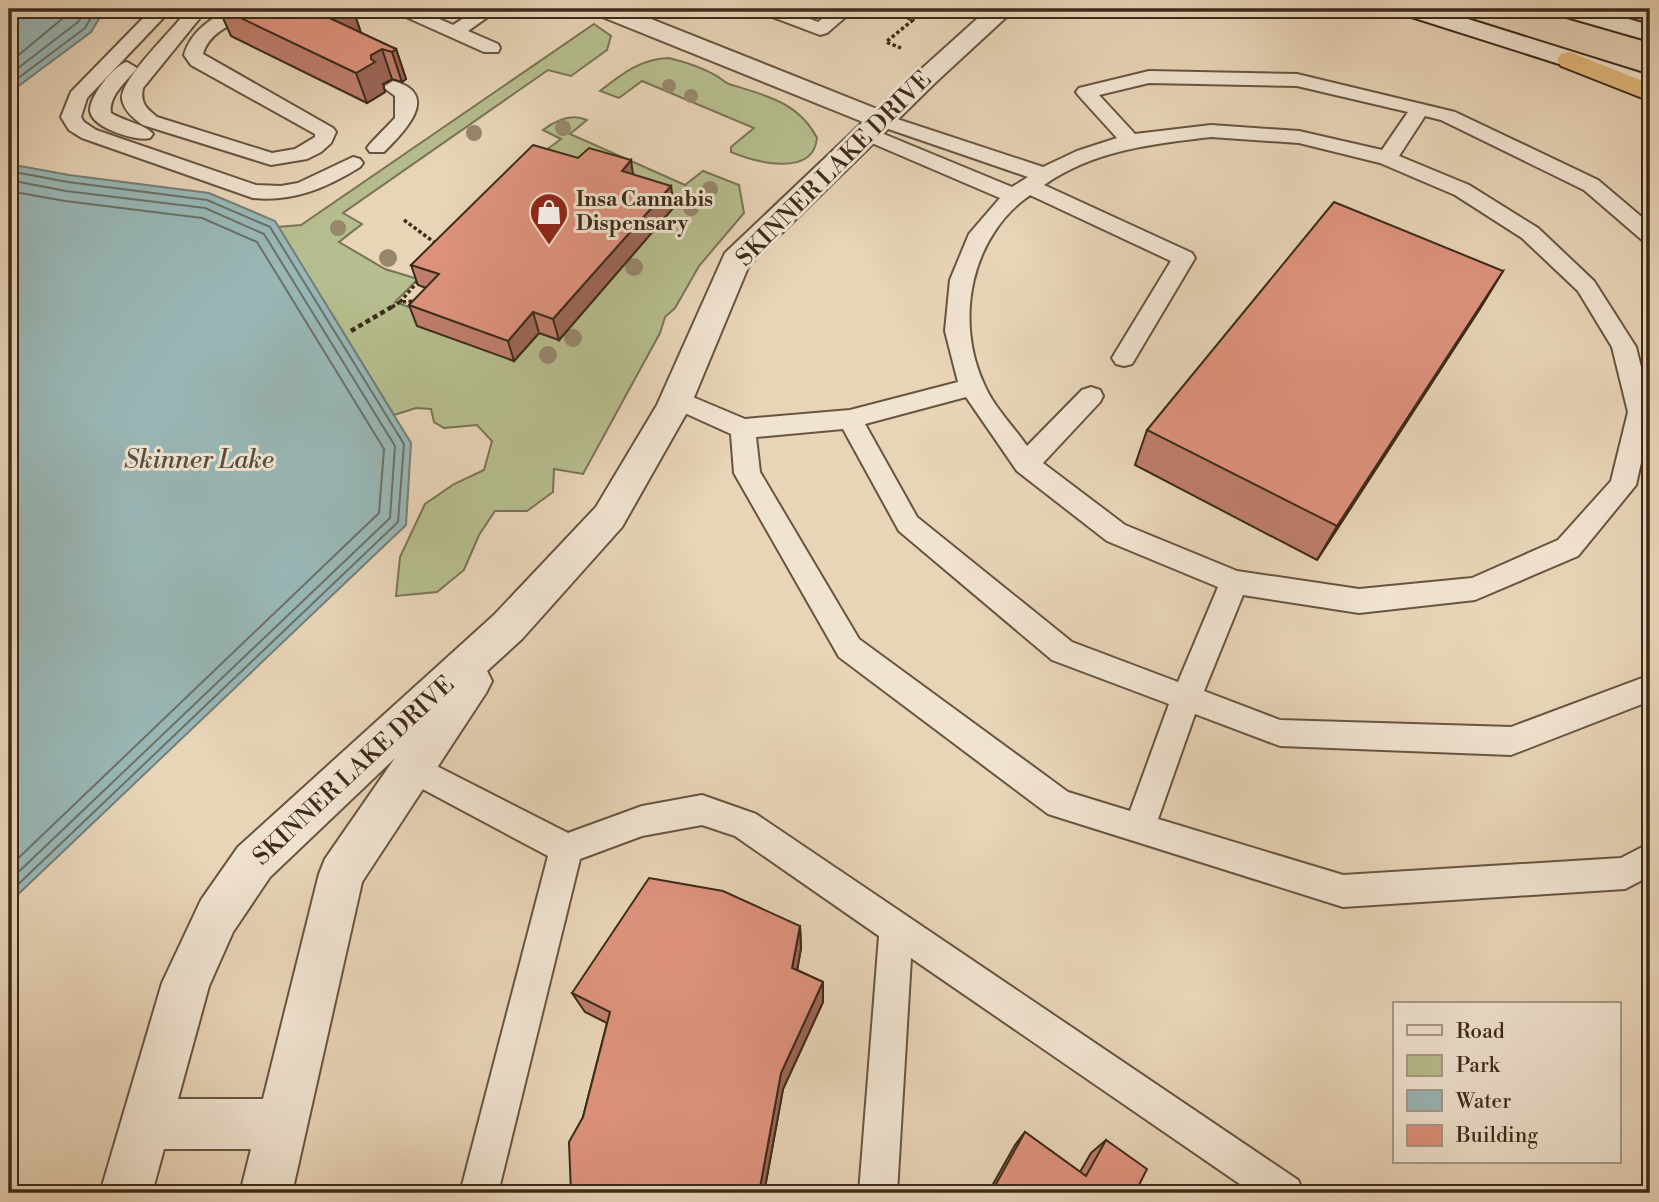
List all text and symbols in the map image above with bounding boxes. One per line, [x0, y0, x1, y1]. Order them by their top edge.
street label: SKINNER LAKE DRIVE [730, 65, 938, 273]
place label: Insa Cannabis Dispensary [576, 187, 713, 237]
shop icon: Insa Cannabis Dispensary [528, 191, 570, 246]
water label: Skinner Lake [124, 444, 274, 476]
street label: SKINNER LAKE DRIVE [247, 670, 461, 872]
legend [1393, 1002, 1620, 1164]
text: Road [1456, 1019, 1505, 1045]
text: Park [1456, 1053, 1501, 1079]
text: Water [1455, 1089, 1511, 1115]
text: Building [1455, 1123, 1538, 1149]

